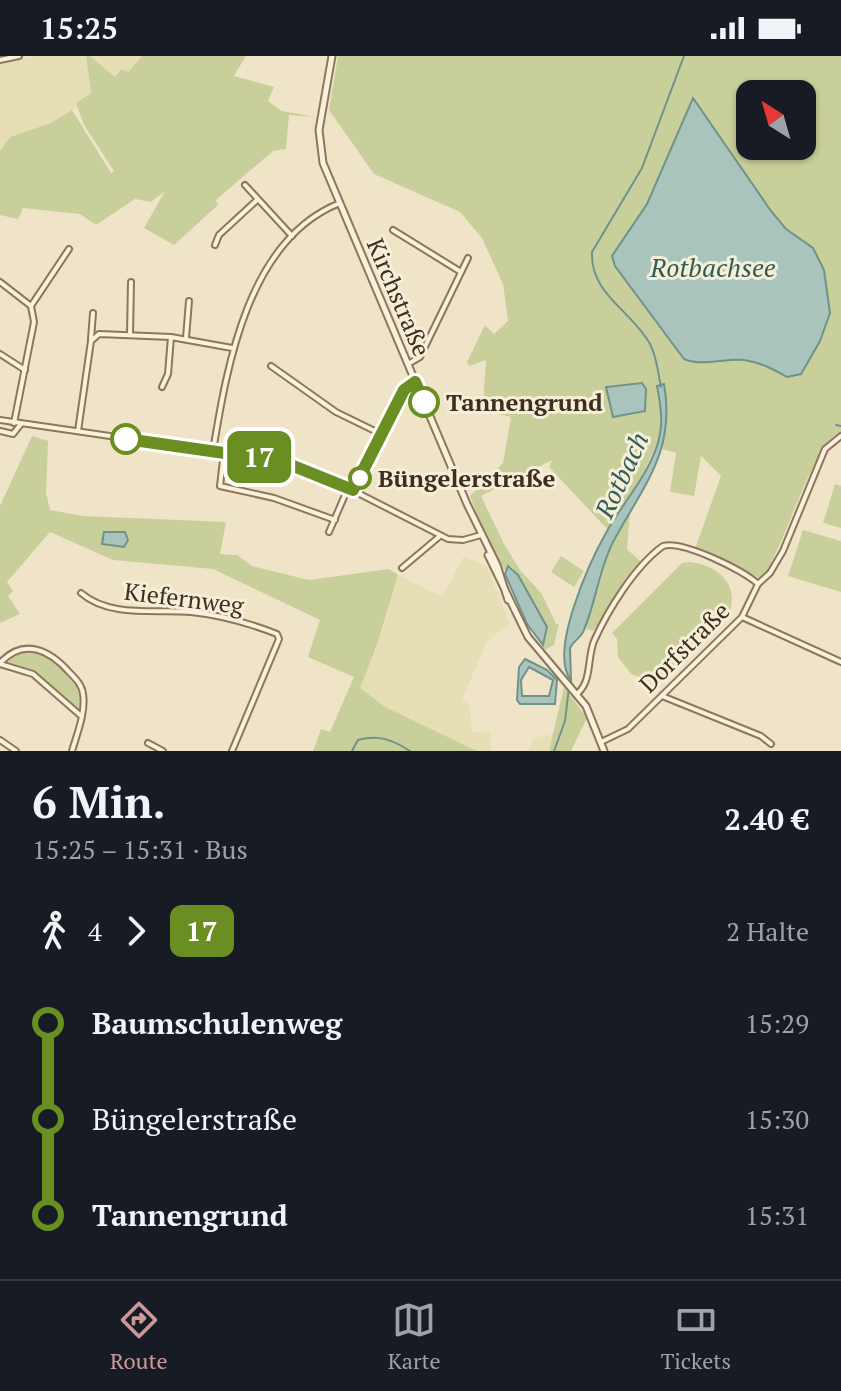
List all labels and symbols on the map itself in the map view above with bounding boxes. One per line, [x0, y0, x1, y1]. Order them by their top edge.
north arrow [736, 80, 816, 160]
street label: Kirchstraße [360, 233, 438, 361]
water label: Rotbachsee [649, 250, 776, 284]
place label: Tannengrund [446, 386, 603, 418]
marker: Tannengrund [409, 387, 439, 417]
unlabelled marker [111, 424, 141, 454]
water label: Rotbach [586, 427, 656, 524]
line badge: 17 [223, 431, 295, 483]
place label: Büngelerstraße [378, 462, 556, 494]
marker: Büngelerstraße [349, 467, 371, 489]
street label: Kiefernweg [122, 575, 246, 621]
street label: Dorfstraße [632, 595, 736, 699]

